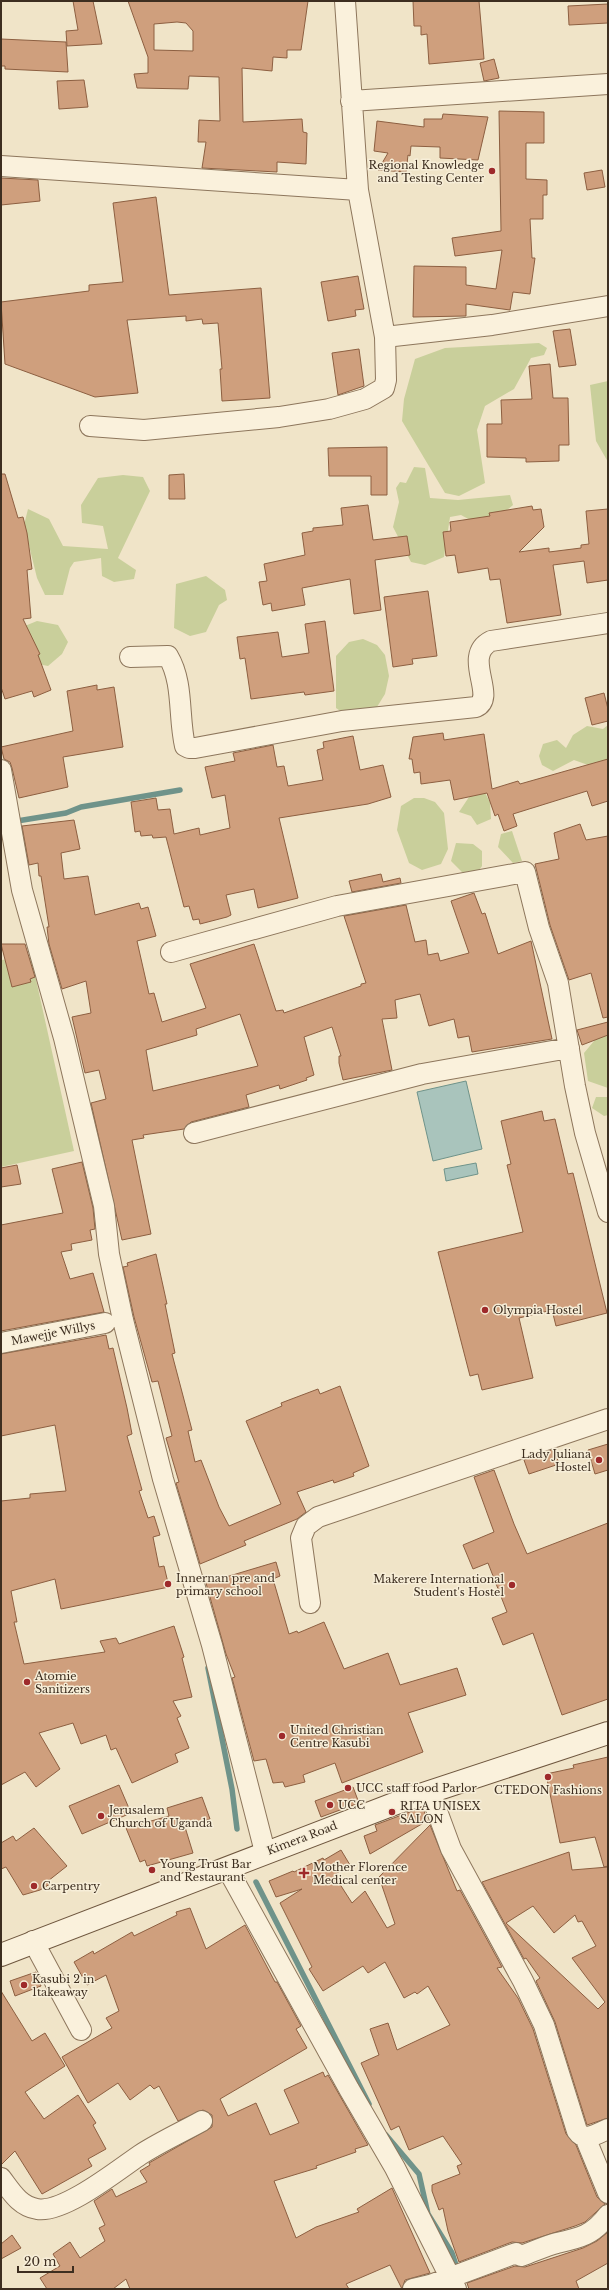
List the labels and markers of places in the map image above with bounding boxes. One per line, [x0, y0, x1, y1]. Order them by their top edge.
place label: Regional Knowledge and Testing Center [369, 158, 485, 185]
marker: Regional Knowledge and Testing Center [487, 166, 497, 176]
place label: Olympia Hostel [493, 1303, 582, 1317]
marker: Olympia Hostel [480, 1305, 490, 1315]
place label: Lady Juliana Hostel [521, 1447, 592, 1474]
marker: Lady Juliana Hostel [594, 1455, 604, 1465]
place label: Innernan pre and primary school [176, 1571, 275, 1598]
place label: Makerere International Student's Hostel [373, 1572, 504, 1599]
marker: Innernan pre and primary school [163, 1579, 173, 1589]
marker: Makerere International Student's Hostel [507, 1580, 517, 1590]
place label: Atomie Sanitizers [34, 1669, 90, 1696]
marker: Atomie Sanitizers [22, 1677, 32, 1687]
place label: United Christian Centre Kasubi [290, 1723, 384, 1750]
marker: United Christian Centre Kasubi [277, 1731, 287, 1741]
marker: CTEDON Fashions [543, 1772, 553, 1782]
place label: UCC staff food Parlor [356, 1781, 477, 1795]
marker: UCC staff food Parlor [343, 1783, 353, 1793]
place label: CTEDON Fashions [494, 1783, 602, 1797]
place label: UCC [338, 1798, 365, 1812]
place label: RITA UNISEX SALON [400, 1799, 481, 1826]
marker: UCC [325, 1800, 335, 1810]
place label: Jerusalem Church of Uganda [107, 1803, 213, 1830]
marker: RITA UNISEX SALON [387, 1807, 397, 1817]
marker: Jerusalem Church of Uganda [96, 1811, 106, 1821]
place label: Young Trust Bar and Restaurant [159, 1857, 252, 1884]
place label: Mother Florence Medical center [313, 1860, 407, 1887]
marker: Young Trust Bar and Restaurant [147, 1865, 157, 1875]
marker: Mother Florence Medical center [298, 1867, 310, 1879]
place label: Carpentry [42, 1879, 100, 1893]
marker: Carpentry [29, 1881, 39, 1891]
place label: Kasubi 2 in 1takeaway [32, 1972, 95, 1999]
marker: Kasubi 2 in 1takeaway [19, 1980, 29, 1990]

